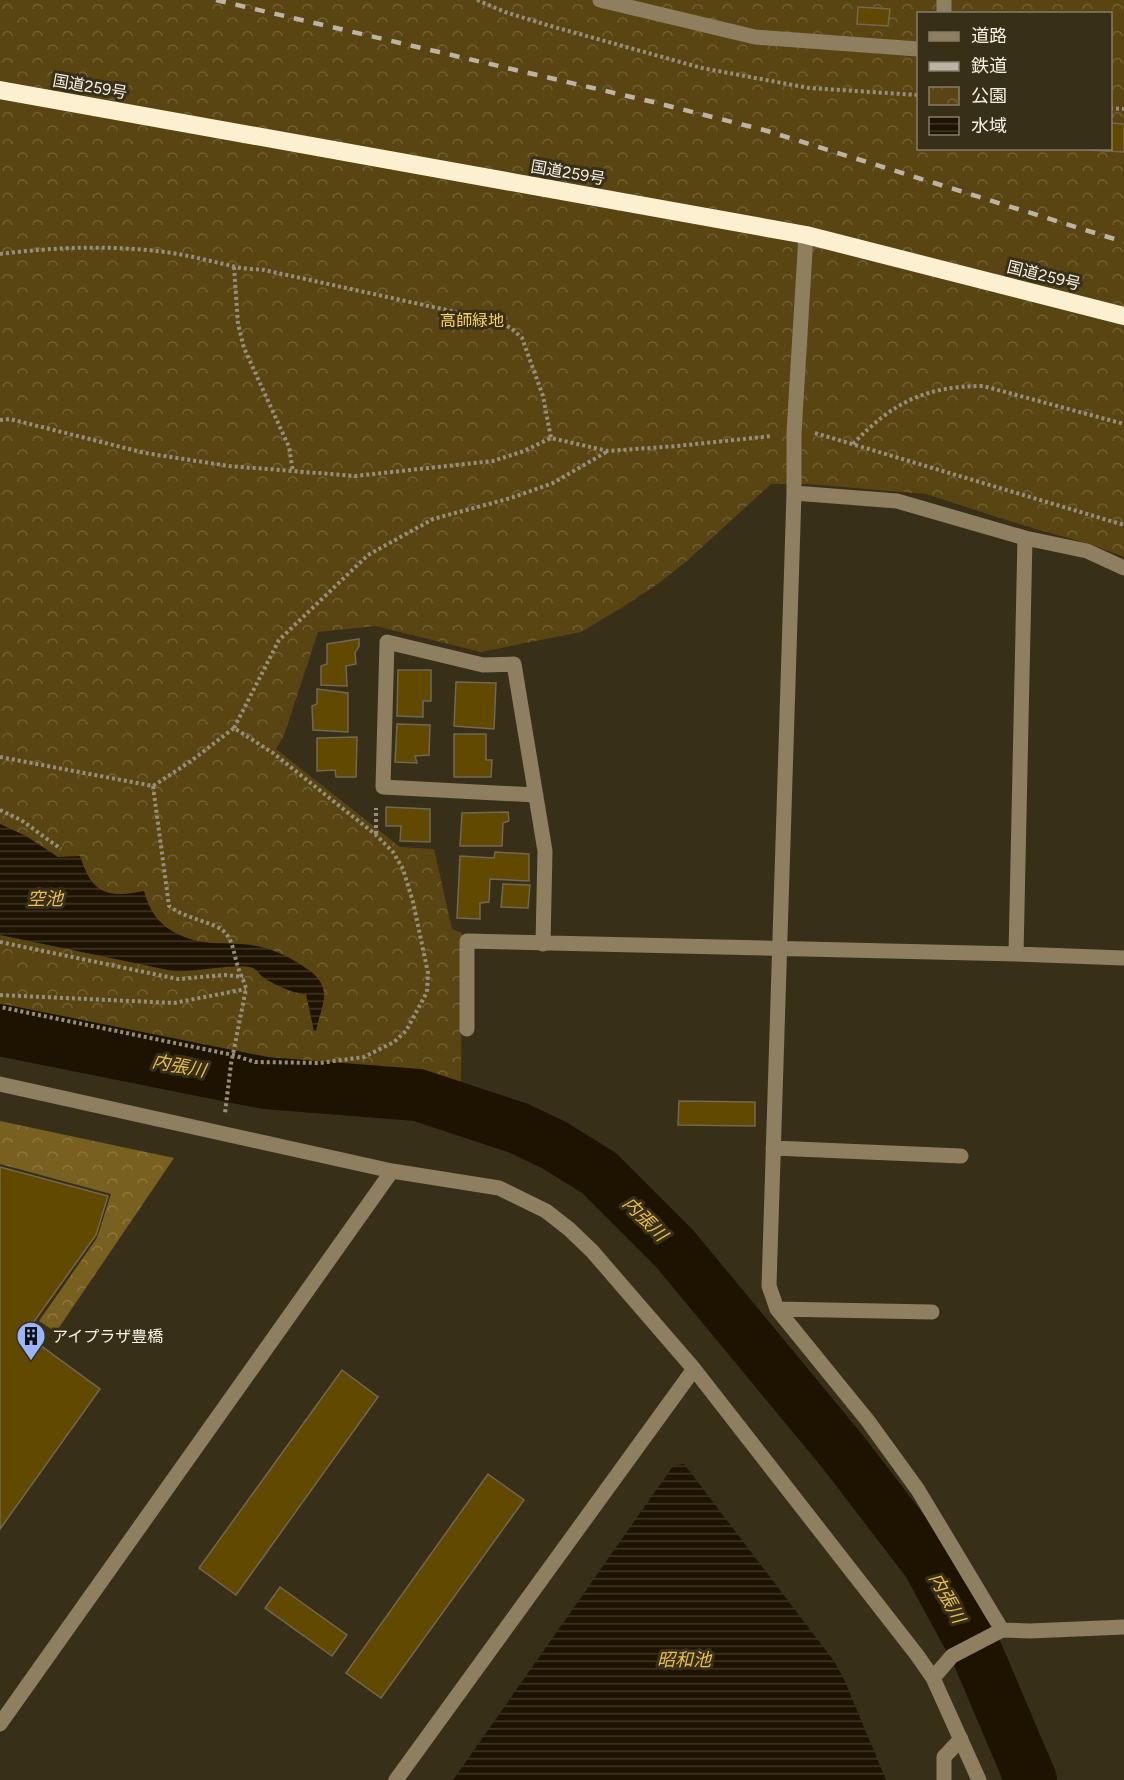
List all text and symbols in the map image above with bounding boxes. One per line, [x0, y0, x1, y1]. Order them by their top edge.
legend [917, 12, 1112, 150]
text: 道路 [971, 25, 1007, 47]
text: 鉄道 [971, 55, 1007, 77]
street label: 国道259号 [51, 71, 129, 102]
text: 公園 [971, 85, 1007, 107]
text: 水域 [971, 115, 1007, 137]
street label: 国道259号 [529, 157, 607, 188]
street label: 国道259号 [1005, 257, 1083, 294]
park label: 高師緑地 [440, 311, 504, 330]
water label: 空池 [27, 888, 65, 910]
water label: 内張川 [150, 1050, 210, 1082]
water label: 内張川 [618, 1192, 673, 1247]
building icon: アイプラザ豊橋 [15, 1320, 47, 1362]
place label: アイプラザ豊橋 [52, 1327, 163, 1346]
water label: 内張川 [924, 1569, 971, 1629]
water label: 昭和池 [657, 1649, 713, 1671]

